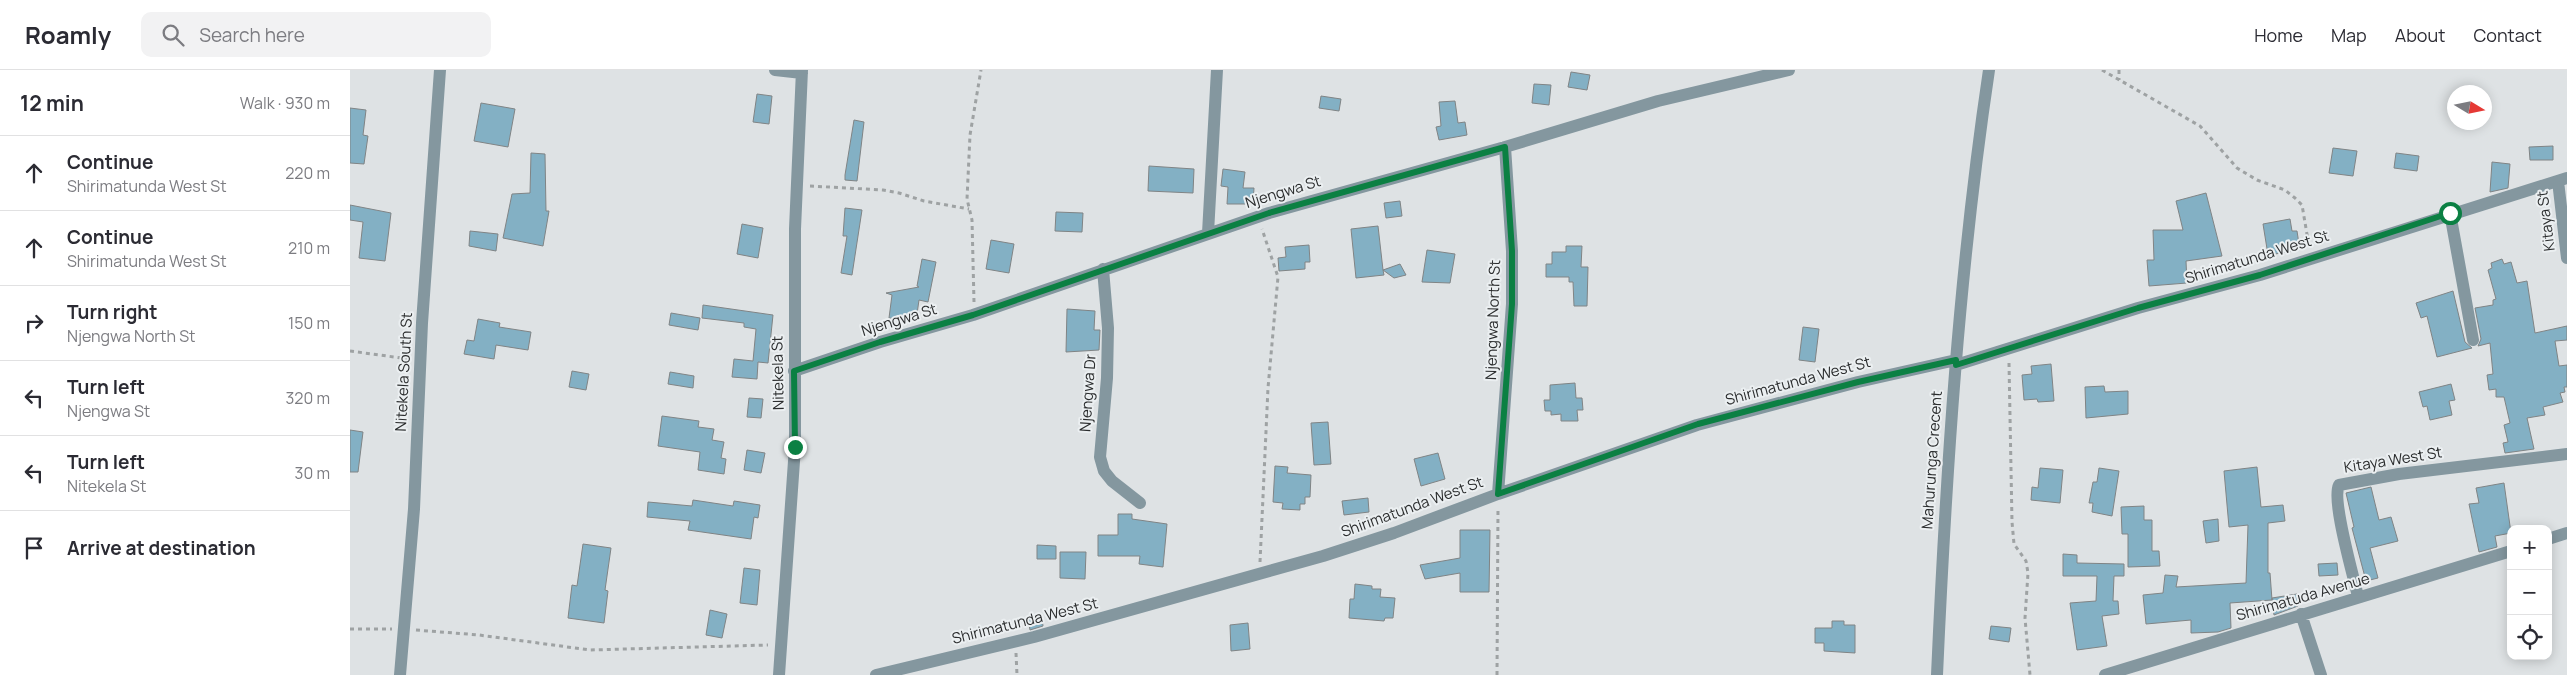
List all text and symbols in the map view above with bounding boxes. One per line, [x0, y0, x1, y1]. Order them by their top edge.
search box [141, 12, 491, 57]
text: Roamly [25, 18, 111, 51]
icon: search [159, 21, 187, 49]
text: Search here [199, 22, 305, 48]
text: Home [2254, 23, 2303, 47]
text: Map [2331, 23, 2367, 47]
text: About [2395, 23, 2445, 47]
text: Contact [2473, 23, 2542, 47]
north arrow [2447, 85, 2492, 130]
text: 12 min [20, 89, 84, 117]
text: Walk · 930 m [240, 92, 330, 114]
text: Continue [67, 149, 153, 175]
icon: ahead [20, 159, 48, 187]
text: 220 m [285, 162, 330, 184]
street label: Njengwa St [1242, 170, 1323, 213]
text: Shirimatunda West St [67, 175, 227, 197]
street label: Kitaya St [2531, 190, 2560, 252]
route start [2439, 202, 2462, 225]
text: Continue [67, 224, 153, 250]
street label: Shirimatunda West St [2182, 225, 2331, 288]
icon: ahead [20, 234, 48, 262]
text: 210 m [288, 237, 330, 259]
text: Shirimatunda West St [67, 250, 227, 272]
street label: Njengwa North St [1480, 259, 1505, 381]
street label: Njengwa St [858, 298, 939, 341]
text: Turn right [67, 299, 157, 325]
icon: right [20, 309, 48, 337]
text: 150 m [288, 312, 330, 334]
street label: Nitekela South St [390, 312, 417, 432]
text: Njengwa North St [67, 325, 196, 347]
street label: Nitekela St [766, 336, 789, 410]
street label: Shirimatunda West St [1723, 351, 1873, 410]
street label: Njengwa Dr [1074, 353, 1101, 433]
text: Turn left [67, 374, 145, 400]
icon: left [20, 384, 48, 412]
text: 320 m [286, 387, 330, 409]
street label: Mahurunga Crecent [1916, 390, 1947, 530]
text: Njengwa St [67, 400, 150, 422]
route end [784, 436, 807, 459]
street label: Kitaya West St [2342, 441, 2444, 478]
text: Turn left [67, 449, 145, 475]
icon: left [20, 459, 48, 487]
text: 30 m [295, 462, 330, 484]
street label: Shirimatunda West St [1338, 471, 1486, 542]
text: Nitekela St [67, 475, 146, 497]
map controls [2507, 525, 2552, 660]
button: + [2507, 525, 2552, 570]
icon: arrive [20, 534, 48, 562]
text: Arrive at destination [67, 535, 256, 561]
street label: Shirimatuda Avenue [2234, 567, 2372, 626]
button: − [2507, 570, 2552, 615]
street label: Shirimatunda West St [950, 592, 1100, 649]
button: locate [2507, 615, 2552, 660]

